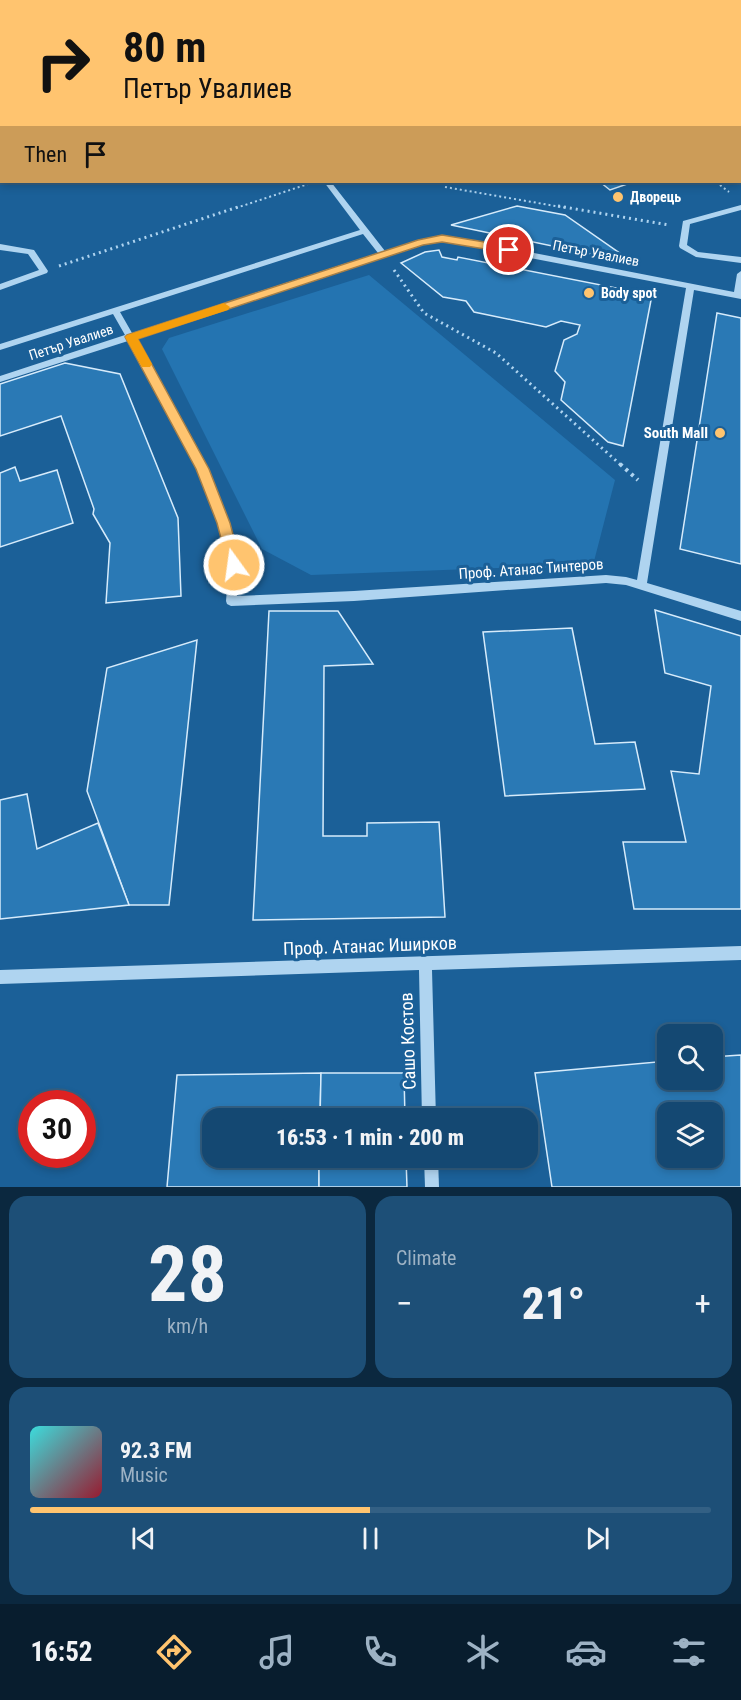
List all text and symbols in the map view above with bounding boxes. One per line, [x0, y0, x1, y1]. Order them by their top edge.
text: 80 m [123, 23, 206, 72]
icon: right [24, 24, 102, 102]
text: Петър Увалиев [123, 73, 292, 105]
icon: arrive [79, 138, 112, 171]
text: Then [24, 142, 67, 167]
place label: Дворець [630, 189, 681, 205]
marker: Дворець [611, 190, 625, 204]
pin [483, 224, 534, 275]
icon: arrive [492, 233, 525, 266]
street label: Петър Увалиев [551, 237, 641, 269]
place label: Body spot [601, 285, 657, 301]
marker: Body spot [582, 286, 596, 300]
street label: Петър Увалиев [27, 321, 115, 363]
place label: South Mall [644, 424, 708, 442]
marker: South Mall [713, 426, 727, 440]
position arrow [202, 533, 266, 597]
street label: Проф. Атанас Тинтеров [458, 555, 604, 583]
street label: Проф. Атанас Иширков [283, 932, 457, 959]
street label: Сашо Костов [395, 992, 420, 1090]
map controls [657, 1024, 723, 1168]
button: search [657, 1024, 723, 1090]
speed limit sign: 30 [18, 1090, 96, 1168]
button: layers [657, 1102, 723, 1168]
text: 16:53 · 1 min · 200 m [276, 1125, 464, 1150]
text: 28 [148, 1229, 227, 1320]
text: Climate [396, 1246, 456, 1270]
text: 21° [522, 1277, 585, 1330]
text: − [396, 1284, 413, 1323]
text: + [695, 1284, 711, 1323]
text: km/h [167, 1314, 208, 1338]
text: 92.3 FM [120, 1438, 192, 1463]
text: Music [120, 1463, 168, 1487]
icon: previous [127, 1522, 160, 1555]
icon: pause [354, 1522, 387, 1555]
icon: next [581, 1522, 614, 1555]
icon: directions [153, 1631, 195, 1673]
icon: music [256, 1631, 298, 1673]
icon: phone [359, 1631, 401, 1673]
icon: climate [462, 1631, 504, 1673]
icon: car [565, 1631, 607, 1673]
icon: filters [668, 1631, 710, 1673]
text: 16:52 [31, 1636, 92, 1668]

